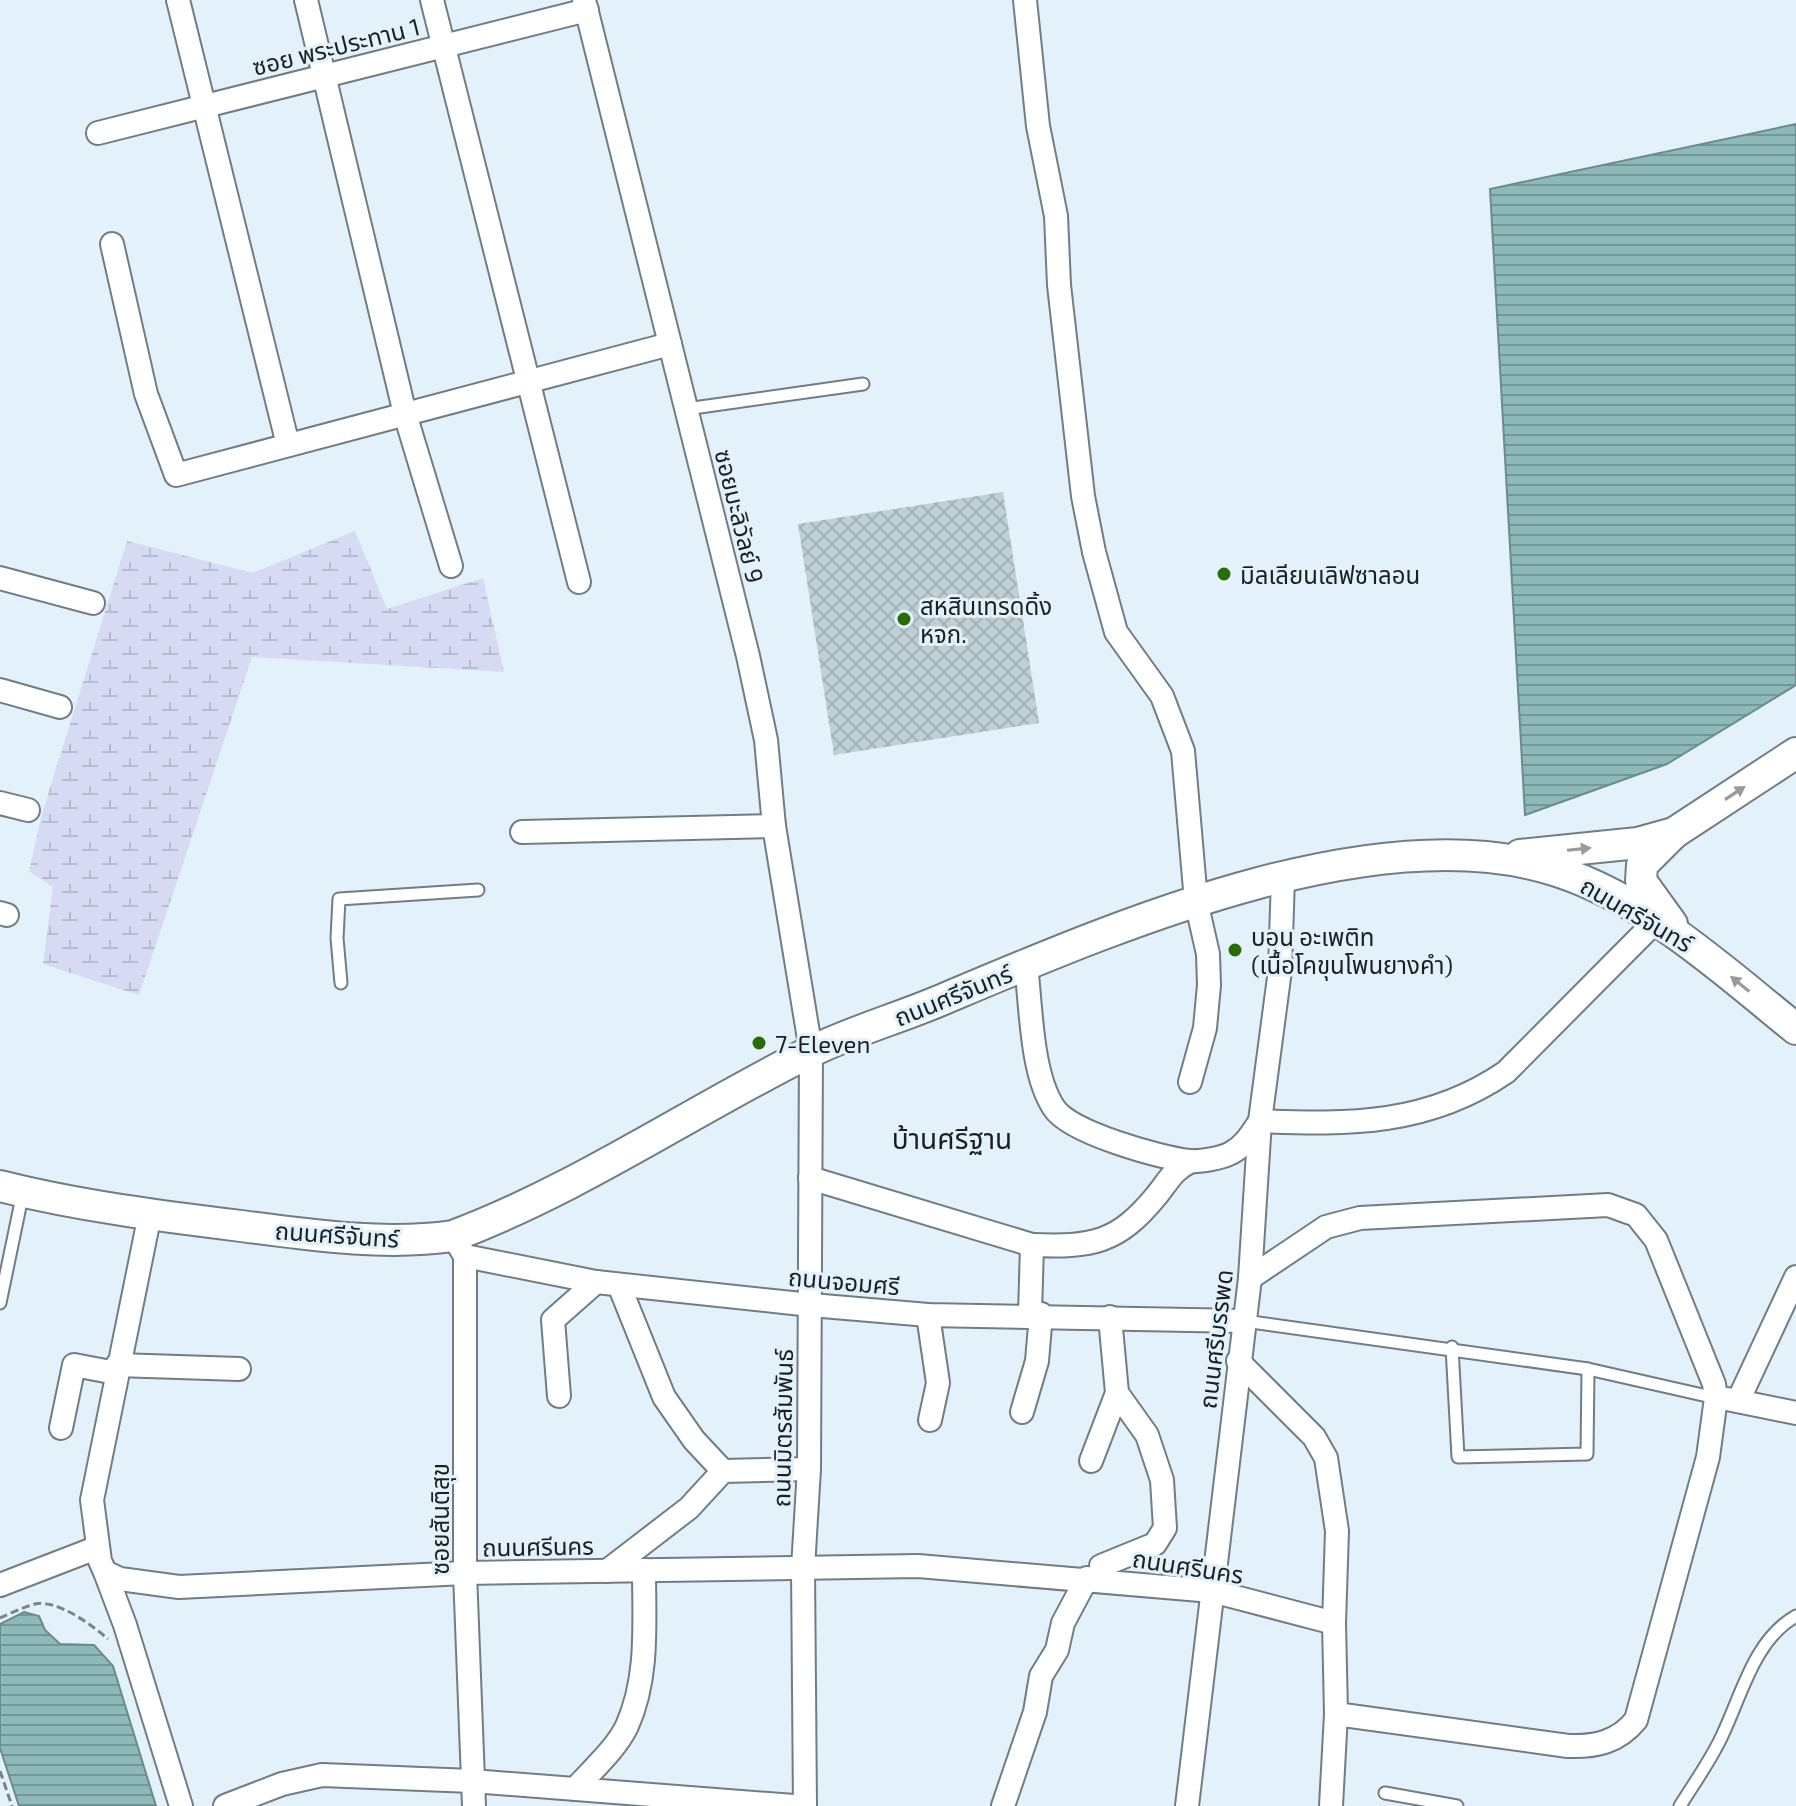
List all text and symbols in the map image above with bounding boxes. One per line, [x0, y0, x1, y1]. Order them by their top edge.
street label: ซอย พระประทาน 1 [249, 11, 423, 81]
street label: ซอยมะลิวัลย์ 9 [709, 446, 771, 586]
place label: มิลเลียนเลิฟซาลอน [1240, 560, 1420, 589]
marker: มิลเลียนเลิฟซาลอน [1215, 565, 1233, 583]
place label: สหสินเทรดดิ้ง หจก. [920, 591, 1052, 648]
marker: สหสินเทรดดิ้ง หจก. [895, 610, 913, 628]
one-way arrow [1724, 786, 1746, 800]
one-way arrow [1567, 842, 1592, 855]
street label: ถนนศรีจันทร์ [1576, 870, 1699, 958]
place label: บอน อะเพติท (เนื้อโคขุนโพนยางคำ) [1251, 922, 1453, 981]
marker: บอน อะเพติท (เนื้อโคขุนโพนยางคำ) [1226, 941, 1244, 959]
street label: ถนนศรีจันทร์ [890, 958, 1017, 1032]
one-way arrow [1730, 976, 1750, 992]
place label: 7-Eleven [775, 1029, 870, 1058]
marker: 7-Eleven [750, 1034, 768, 1052]
district label: บ้านศรีฐาน [892, 1121, 1012, 1155]
street label: ถนนศรีจันทร์ [274, 1215, 401, 1253]
street label: ถนนจอมศรี [787, 1262, 901, 1300]
street label: ถนนศรีบรรพด [1192, 1268, 1238, 1410]
street label: ถนนมิตรสัมพันธ์ [766, 1348, 798, 1507]
street label: ซอยสันติสุข [425, 1463, 456, 1575]
street label: ถนนศรีนคร [482, 1531, 594, 1561]
street label: ถนนศรีนคร [1131, 1543, 1245, 1589]

